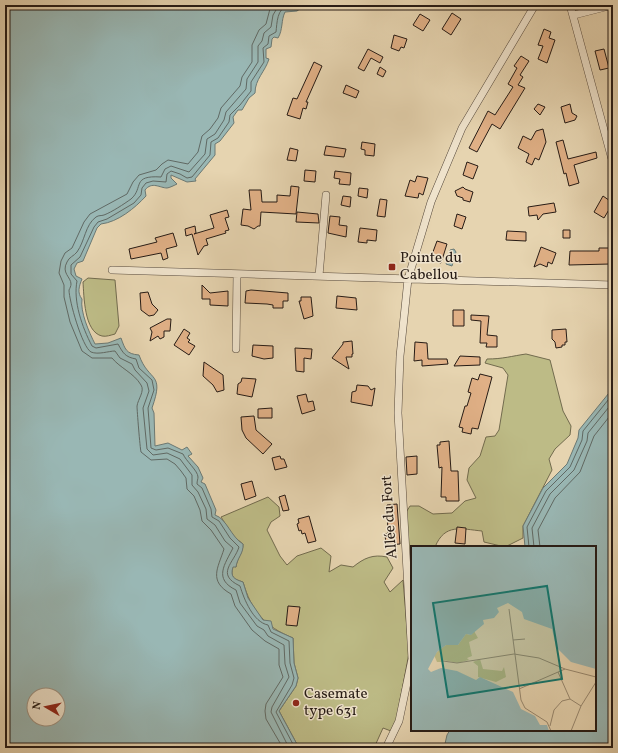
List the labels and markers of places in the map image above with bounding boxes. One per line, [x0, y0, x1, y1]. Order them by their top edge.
place label: Pointe du Cabellou [400, 248, 462, 286]
marker: Pointe du Cabellou [387, 262, 397, 272]
place label: Casemate type 631 [304, 684, 368, 722]
marker: Casemate type 631 [291, 698, 301, 708]

